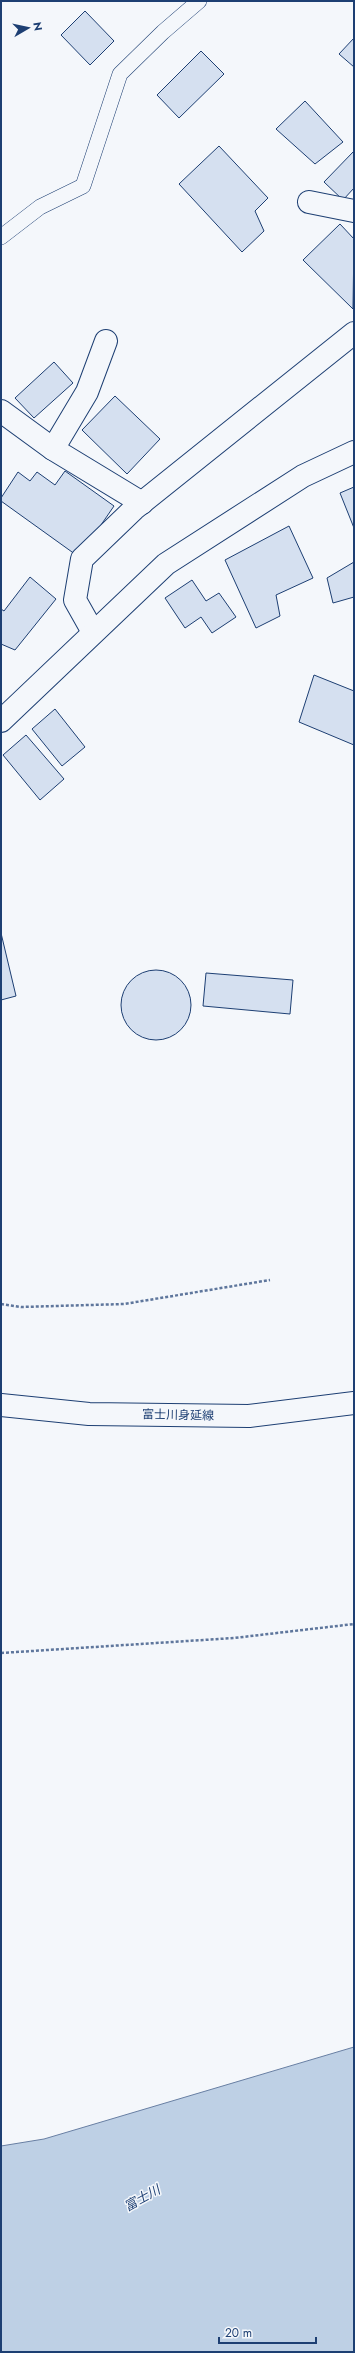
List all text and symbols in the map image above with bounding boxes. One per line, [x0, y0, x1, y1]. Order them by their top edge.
north arrow [8, 8, 48, 48]
text: N [29, 21, 46, 32]
street label: 富士川身延線 [142, 1405, 214, 1425]
water label: 富士川 [120, 2179, 165, 2216]
scale bar [219, 2319, 316, 2345]
text: 20 m [225, 2324, 252, 2342]

